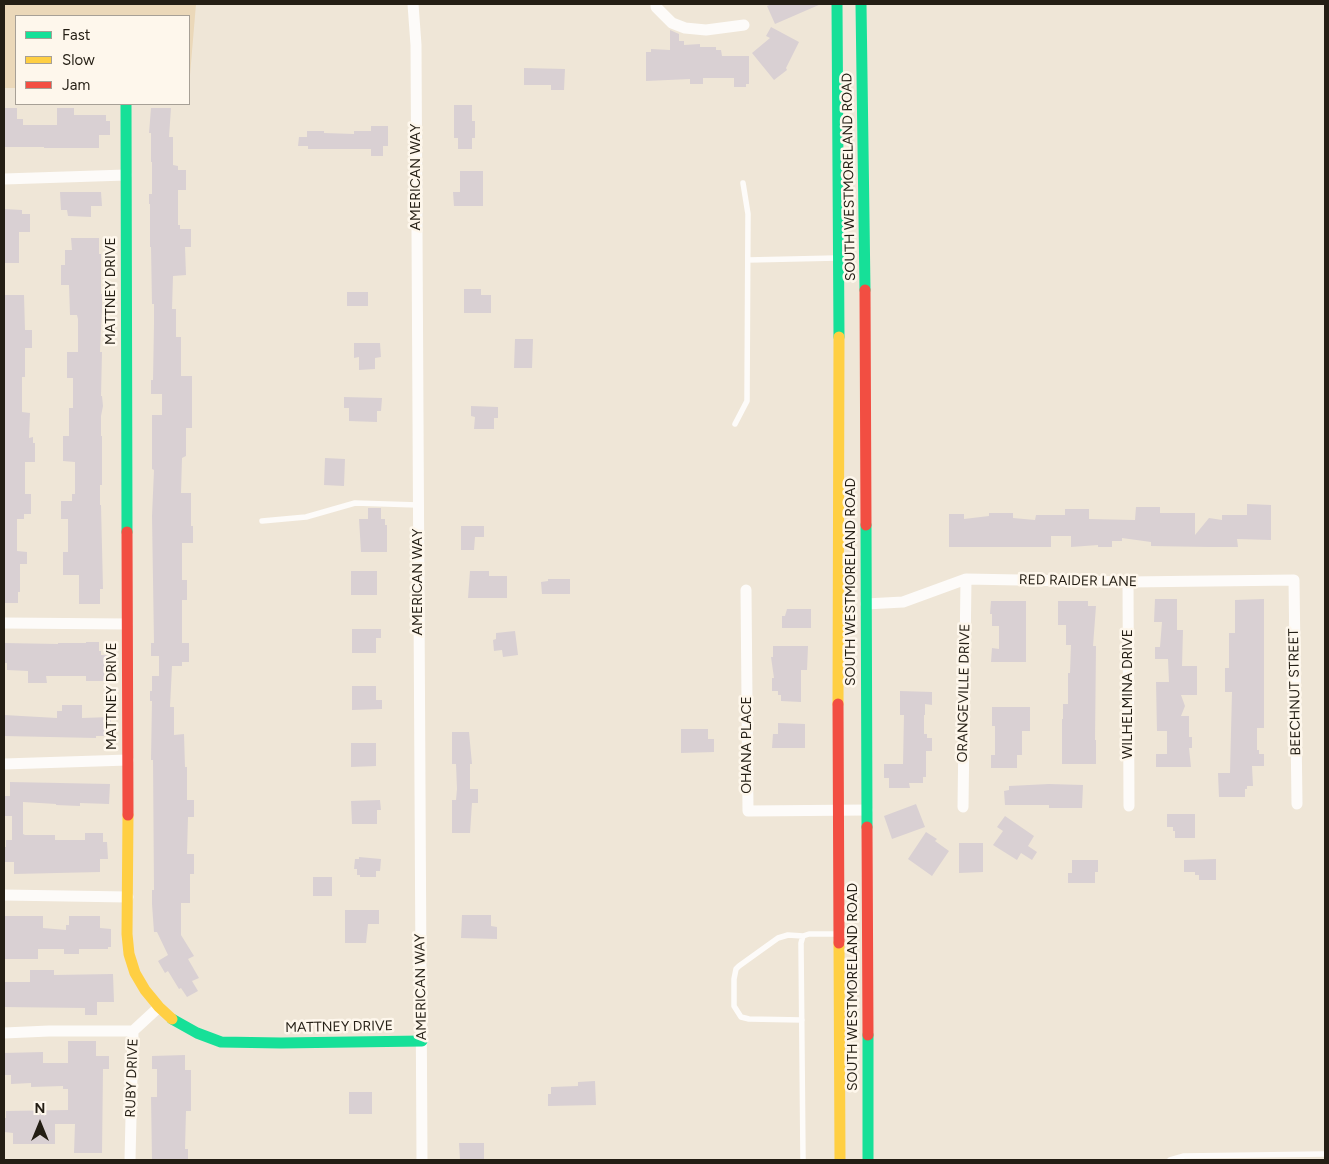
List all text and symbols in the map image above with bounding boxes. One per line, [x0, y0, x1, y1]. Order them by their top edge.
legend [15, 15, 190, 105]
text: Fast [62, 26, 90, 44]
text: Slow [62, 51, 95, 69]
street label: SOUTH WESTMORELAND ROAD [839, 73, 859, 281]
text: Jam [62, 76, 90, 94]
street label: AMERICAN WAY [408, 124, 424, 230]
street label: MATTNEY DRIVE [103, 237, 119, 345]
street label: SOUTH WESTMORELAND ROAD [843, 478, 859, 686]
street label: AMERICAN WAY [410, 529, 426, 635]
street label: RED RAIDER LANE [1019, 572, 1137, 590]
street label: ORANGEVILLE DRIVE [954, 623, 974, 763]
street label: BEECHNUT STREET [1285, 628, 1305, 756]
street label: WILHELMINA DRIVE [1120, 629, 1136, 759]
street label: MATTNEY DRIVE [104, 642, 120, 750]
street label: OHANA PLACE [739, 696, 755, 794]
street label: SOUTH WESTMORELAND ROAD [845, 883, 861, 1091]
street label: AMERICAN WAY [412, 933, 430, 1041]
street label: MATTNEY DRIVE [285, 1018, 393, 1036]
street label: RUBY DRIVE [122, 1038, 142, 1118]
north arrow [15, 1099, 65, 1149]
text: N [35, 1100, 45, 1117]

